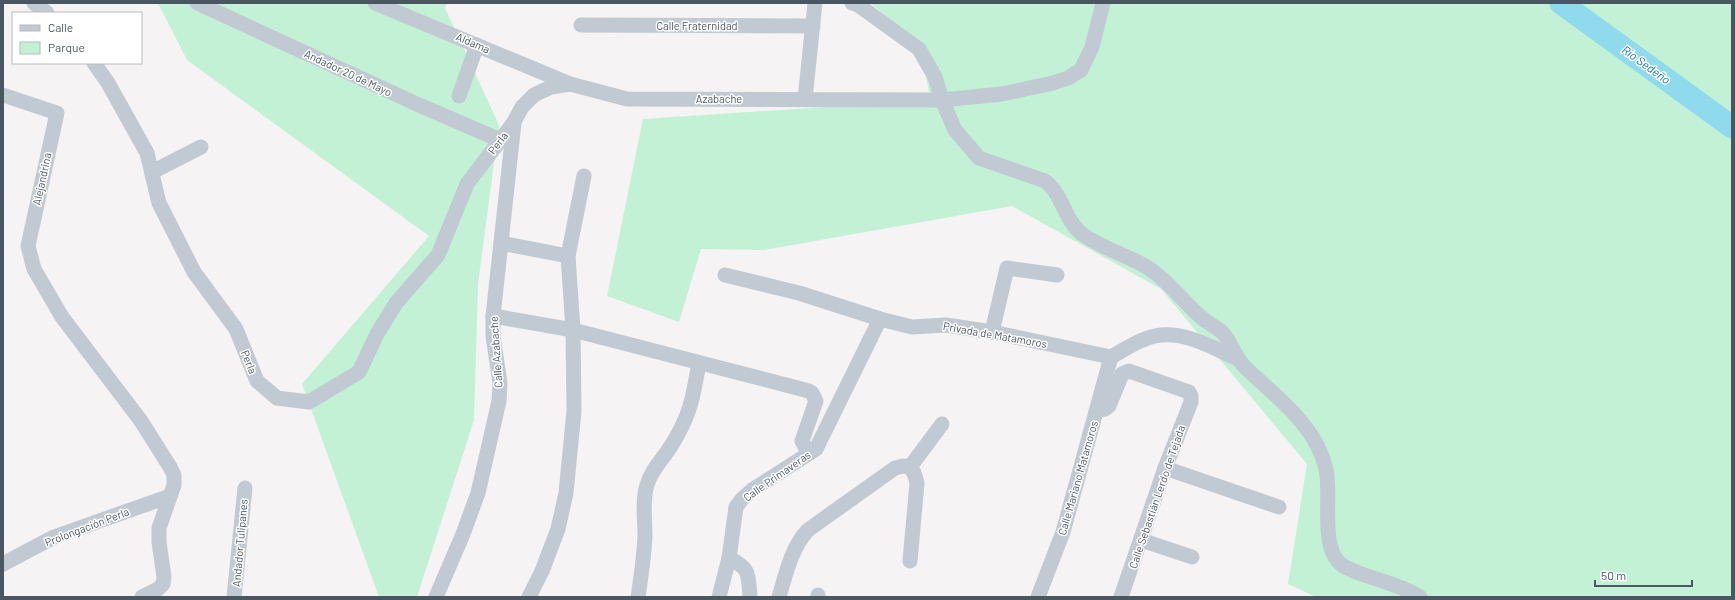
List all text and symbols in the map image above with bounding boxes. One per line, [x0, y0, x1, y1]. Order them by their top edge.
legend [12, 12, 142, 64]
street label: Calle Fraternidad [656, 19, 738, 32]
text: Calle [48, 20, 73, 34]
street label: Aldama [454, 30, 492, 55]
text: Parque [48, 40, 85, 54]
water label: Río Sedeño [1620, 42, 1674, 86]
street label: Andador 20 de Mayo [302, 47, 394, 99]
street label: Azabache [696, 92, 742, 105]
street label: Perla [485, 129, 510, 156]
street label: Alejandrina [30, 151, 53, 206]
street label: Calle Azabache [487, 316, 504, 388]
street label: Privada de Matamoros [942, 319, 1048, 350]
street label: Perla [239, 348, 260, 376]
street label: Calle Mariano Matamoros [1055, 419, 1100, 537]
street label: Calle Sebastián Lerdo de Tejada [1126, 423, 1187, 570]
street label: Calle Primaveras [741, 448, 813, 504]
street label: Andador Tulipanes [229, 499, 250, 587]
street label: Prolongación Perla [43, 504, 131, 549]
scale bar [1595, 562, 1692, 588]
text: 50 m [1601, 568, 1626, 582]

